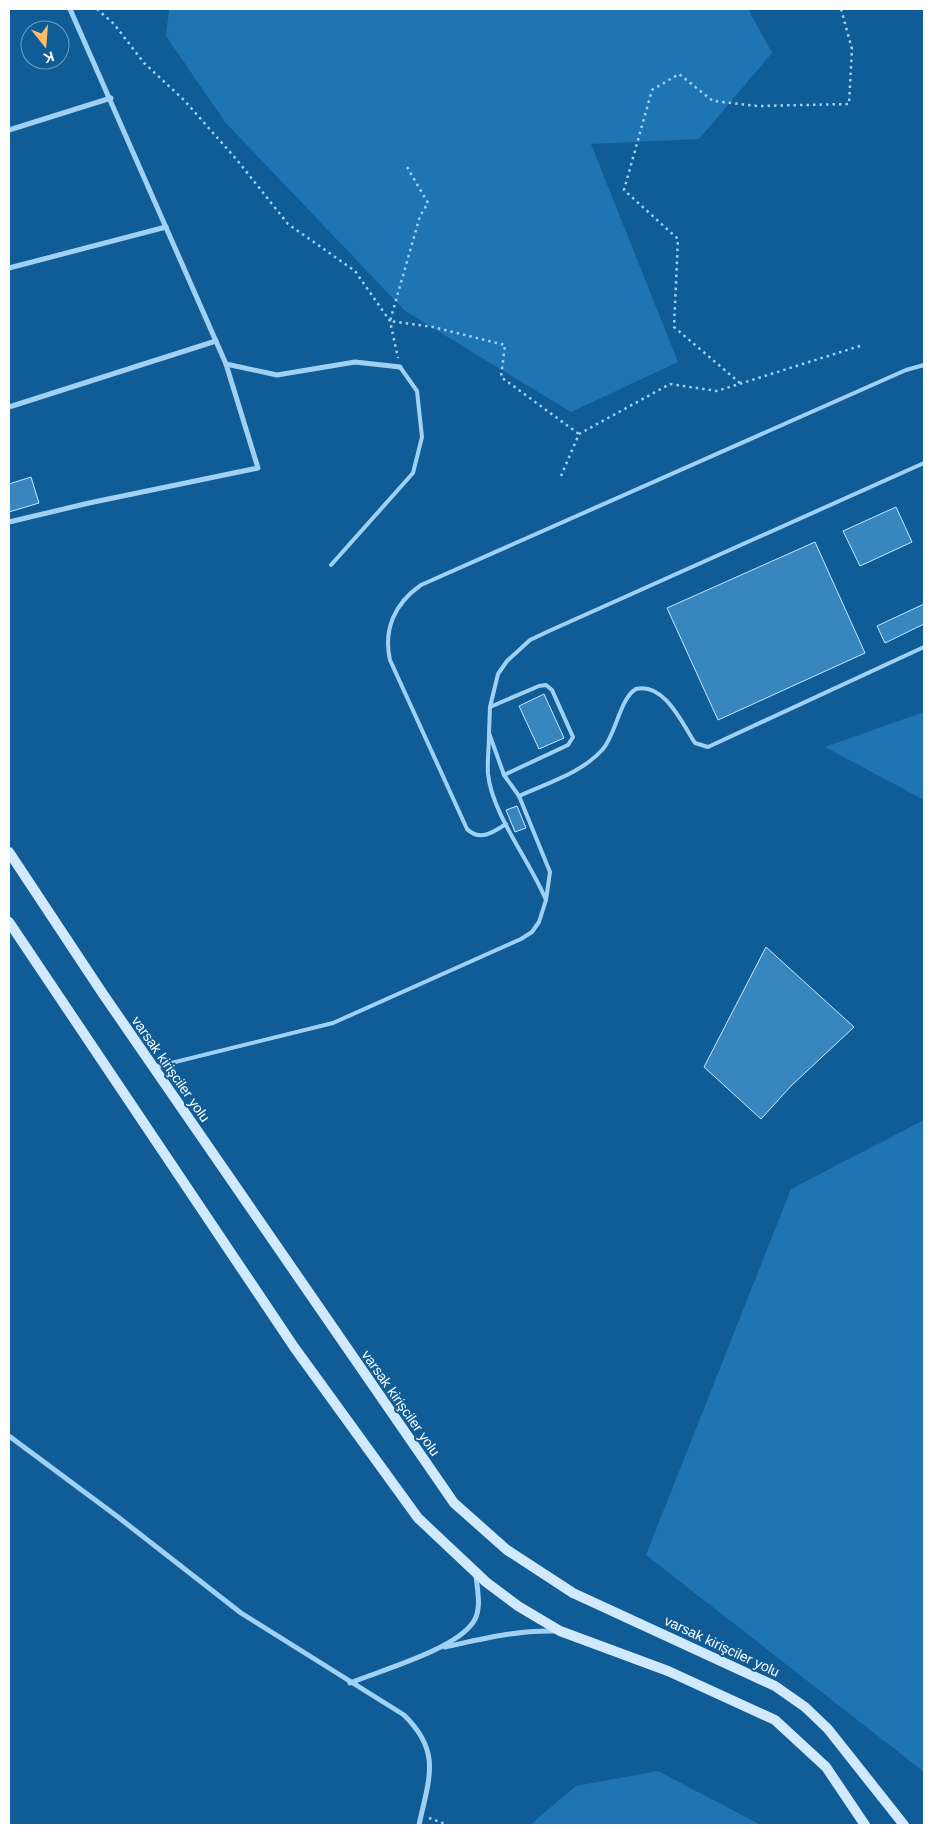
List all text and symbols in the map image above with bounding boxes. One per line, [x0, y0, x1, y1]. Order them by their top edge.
north arrow [20, 20, 70, 70]
text: K [42, 48, 56, 67]
street label: varsak kirişciler yolu [129, 1013, 213, 1125]
street label: varsak kirişciler yolu [359, 1347, 443, 1459]
street label: varsak kirişciler yolu [662, 1612, 782, 1680]

